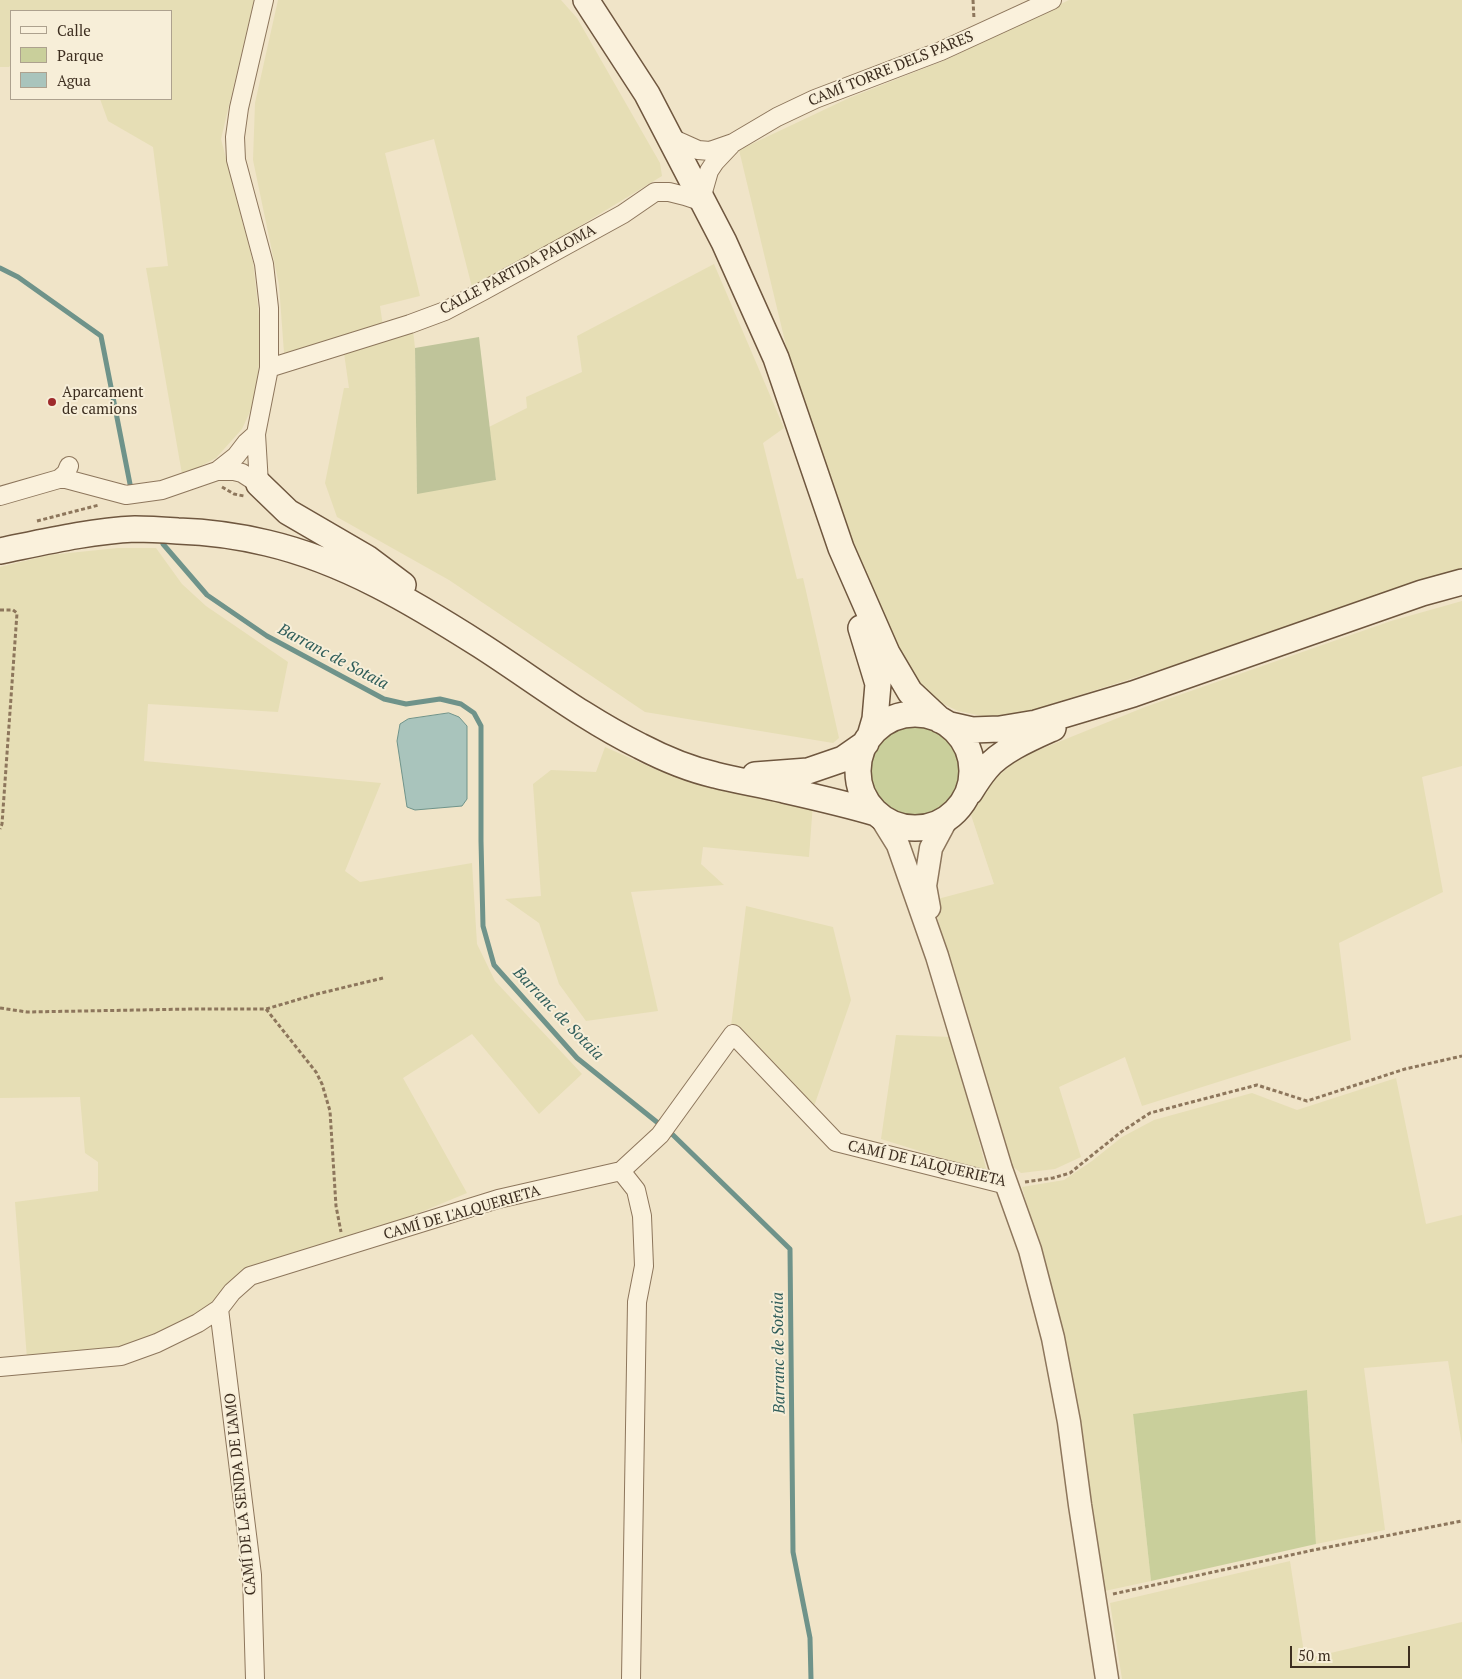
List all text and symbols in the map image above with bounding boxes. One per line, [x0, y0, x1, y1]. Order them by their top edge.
legend [10, 10, 172, 100]
text: Calle [57, 20, 91, 40]
street label: CAMÍ TORRE DELS PARES [806, 28, 976, 110]
text: Parque [57, 45, 104, 65]
text: Agua [57, 70, 91, 90]
street label: CALLE PARTIDA PALOMA [437, 221, 599, 319]
place label: Aparcament de camions [62, 384, 144, 419]
marker: Aparcament de camions [46, 396, 58, 408]
water label: Barranc de Sotaia [275, 620, 391, 694]
water label: Barranc de Sotaia [509, 963, 607, 1065]
street label: CAMÍ DE L'ALQUERIETA [846, 1137, 1008, 1191]
street label: CAMÍ DE L'ALQUERIETA [382, 1182, 542, 1244]
water label: Barranc de Sotaia [768, 1292, 790, 1414]
street label: CAMÍ DE LA SENDA DE L'AMO [221, 1392, 261, 1596]
scale bar [1292, 1636, 1412, 1668]
text: 50 m [1298, 1645, 1331, 1665]

